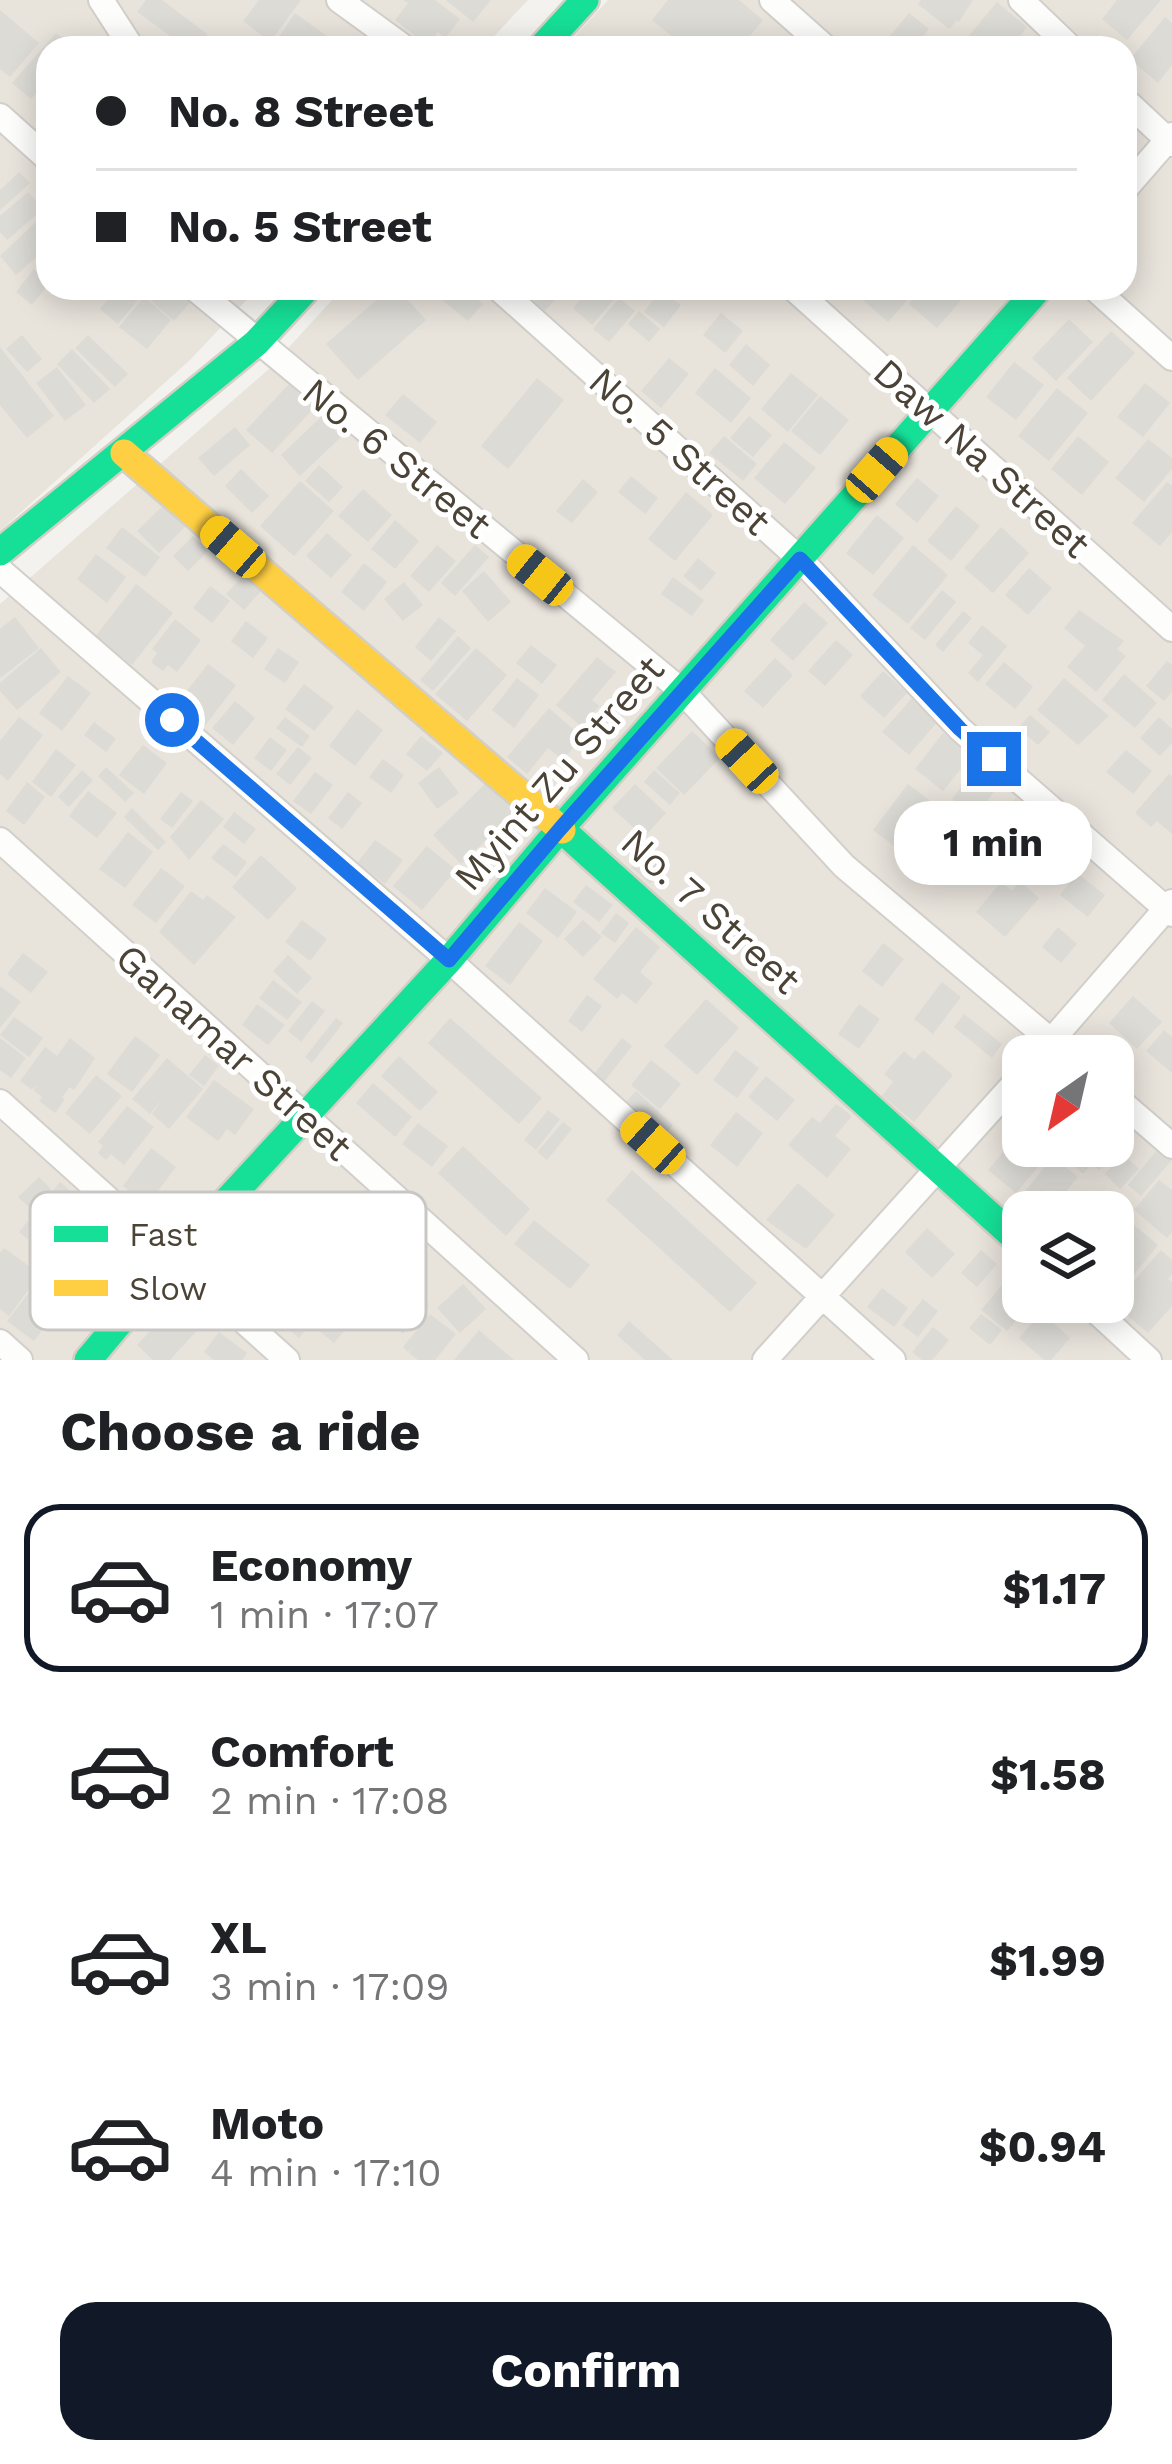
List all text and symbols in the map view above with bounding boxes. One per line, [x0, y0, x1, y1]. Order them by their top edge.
text: No. 8 Street [168, 85, 434, 138]
text: No. 5 Street [168, 200, 432, 253]
street label: Daw Na Street [865, 349, 1099, 567]
street label: No. 5 Street [580, 358, 780, 544]
street label: No. 6 Street [294, 368, 500, 548]
car [840, 431, 914, 509]
car [194, 510, 272, 584]
car [501, 538, 579, 612]
street label: Myint Zu Street [445, 647, 673, 899]
route start [145, 693, 199, 747]
car [709, 722, 785, 800]
route end [967, 732, 1021, 786]
callout: 1 min [895, 801, 1093, 885]
street label: No. 7 Street [613, 819, 809, 1003]
text: 1 min [943, 820, 1043, 865]
street label: Ganamar Street [107, 934, 361, 1170]
north arrow [1002, 1035, 1134, 1167]
map controls [1002, 1035, 1134, 1323]
car [614, 1106, 692, 1180]
button: layers [1002, 1191, 1134, 1323]
legend [30, 1192, 426, 1330]
text: Fast [129, 1215, 198, 1254]
text: Slow [129, 1269, 207, 1308]
text: Choose a ride [60, 1400, 421, 1463]
icon: car [66, 1534, 174, 1642]
text: Economy [210, 1539, 412, 1592]
text: $1.17 [1003, 1562, 1106, 1615]
text: 1 min · 17:07 [210, 1592, 439, 1637]
icon: car [66, 1720, 174, 1828]
text: Comfort [210, 1725, 394, 1778]
text: $1.58 [990, 1748, 1106, 1801]
text: 2 min · 17:08 [210, 1778, 449, 1823]
icon: car [66, 1906, 174, 2014]
text: XL [210, 1911, 267, 1964]
text: $1.99 [989, 1934, 1106, 1987]
text: 3 min · 17:09 [210, 1964, 449, 2009]
icon: car [66, 2092, 174, 2200]
text: Moto [210, 2097, 324, 2150]
text: $0.94 [979, 2120, 1106, 2173]
text: 4 min · 17:10 [210, 2150, 442, 2195]
button: Confirm [60, 2302, 1112, 2440]

